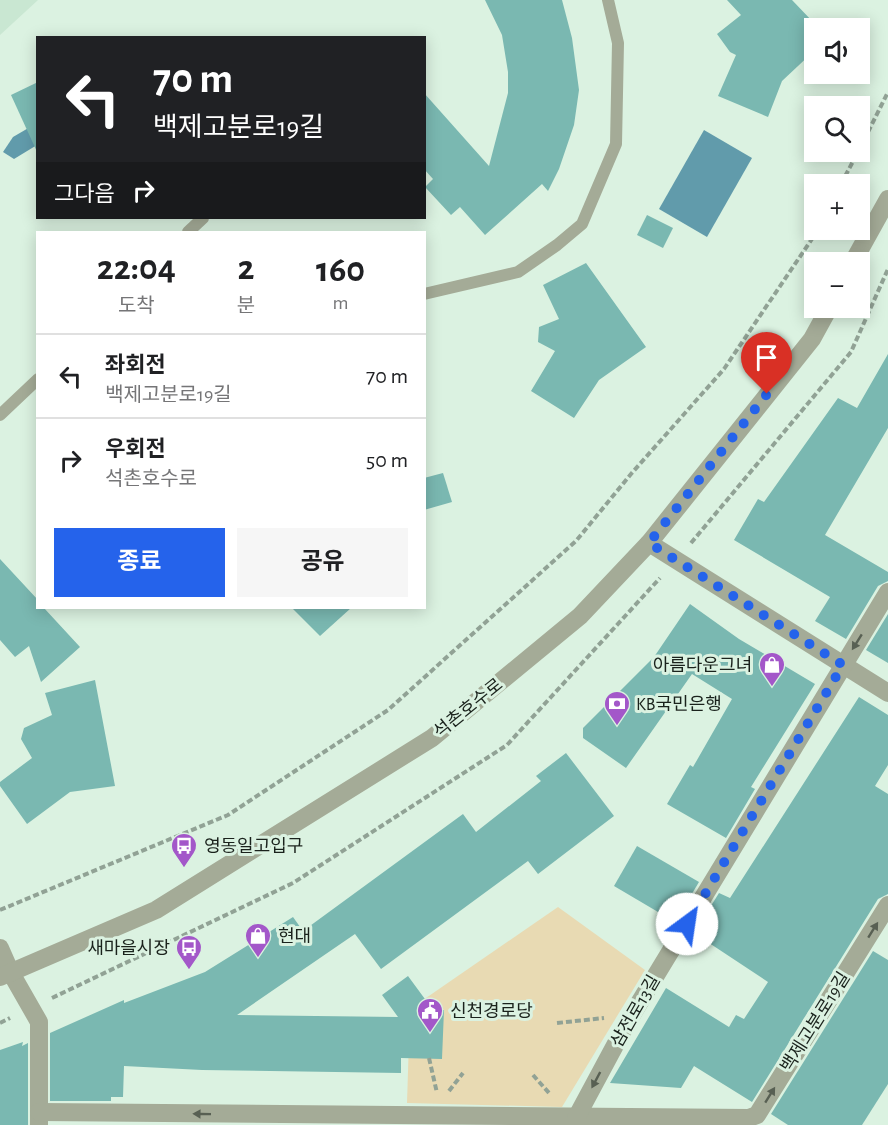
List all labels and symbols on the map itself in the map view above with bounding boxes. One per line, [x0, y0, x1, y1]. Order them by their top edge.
pin [741, 332, 792, 394]
one-way arrow [852, 634, 863, 650]
shop icon: 아름다운그녀 [757, 650, 787, 688]
place label: 아름다운그녀 [653, 656, 752, 675]
street label: 석촌호수로 [430, 675, 506, 742]
bank icon: KB국민은행 [602, 689, 632, 727]
place label: KB국민은행 [636, 695, 722, 714]
bus stop icon: 영동일고입구 [169, 831, 199, 869]
place label: 영동일고입구 [204, 837, 303, 856]
position arrow [655, 892, 719, 956]
shop icon: 현대 [243, 921, 273, 959]
one-way arrow [867, 921, 878, 938]
place label: 현대 [278, 927, 311, 946]
bus stop icon: 새마을시장 [174, 933, 204, 971]
place label: 새마을시장 [87, 938, 170, 958]
street label: 백제고분로19길 [776, 968, 854, 1076]
street label: 삼전로13길 [606, 971, 664, 1051]
public building icon: 신천경로당 [415, 996, 445, 1034]
place label: 신천경로당 [450, 1001, 533, 1021]
one-way arrow [591, 1072, 601, 1089]
one-way arrow [764, 1087, 775, 1103]
one-way arrow [193, 1109, 212, 1119]

